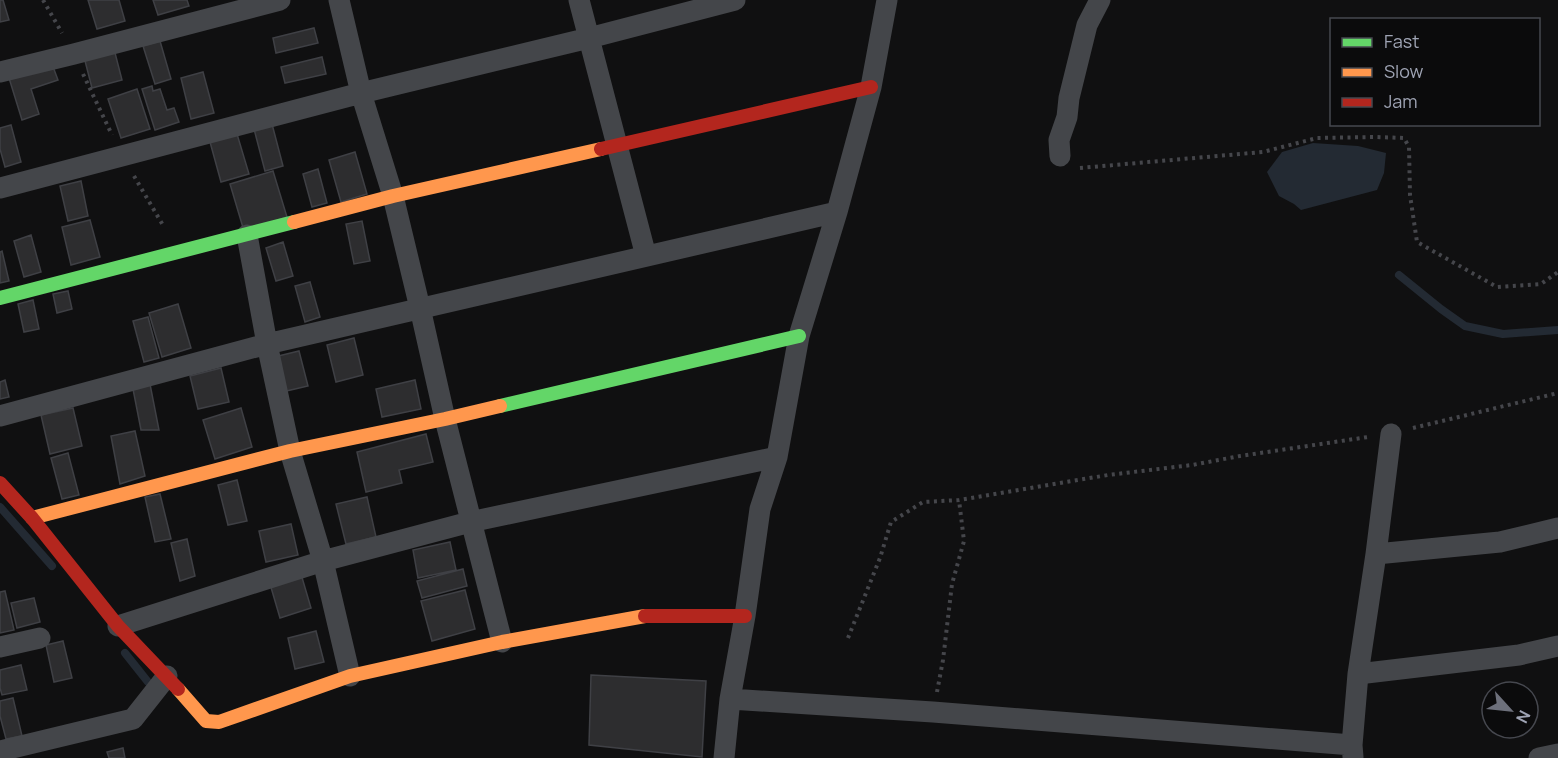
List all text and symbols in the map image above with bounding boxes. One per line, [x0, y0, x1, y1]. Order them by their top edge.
legend [1330, 18, 1540, 126]
text: Fast [1384, 29, 1419, 53]
text: Slow [1384, 59, 1424, 83]
text: Jam [1384, 89, 1418, 113]
north arrow [1480, 680, 1540, 740]
text: N [1511, 707, 1536, 727]

